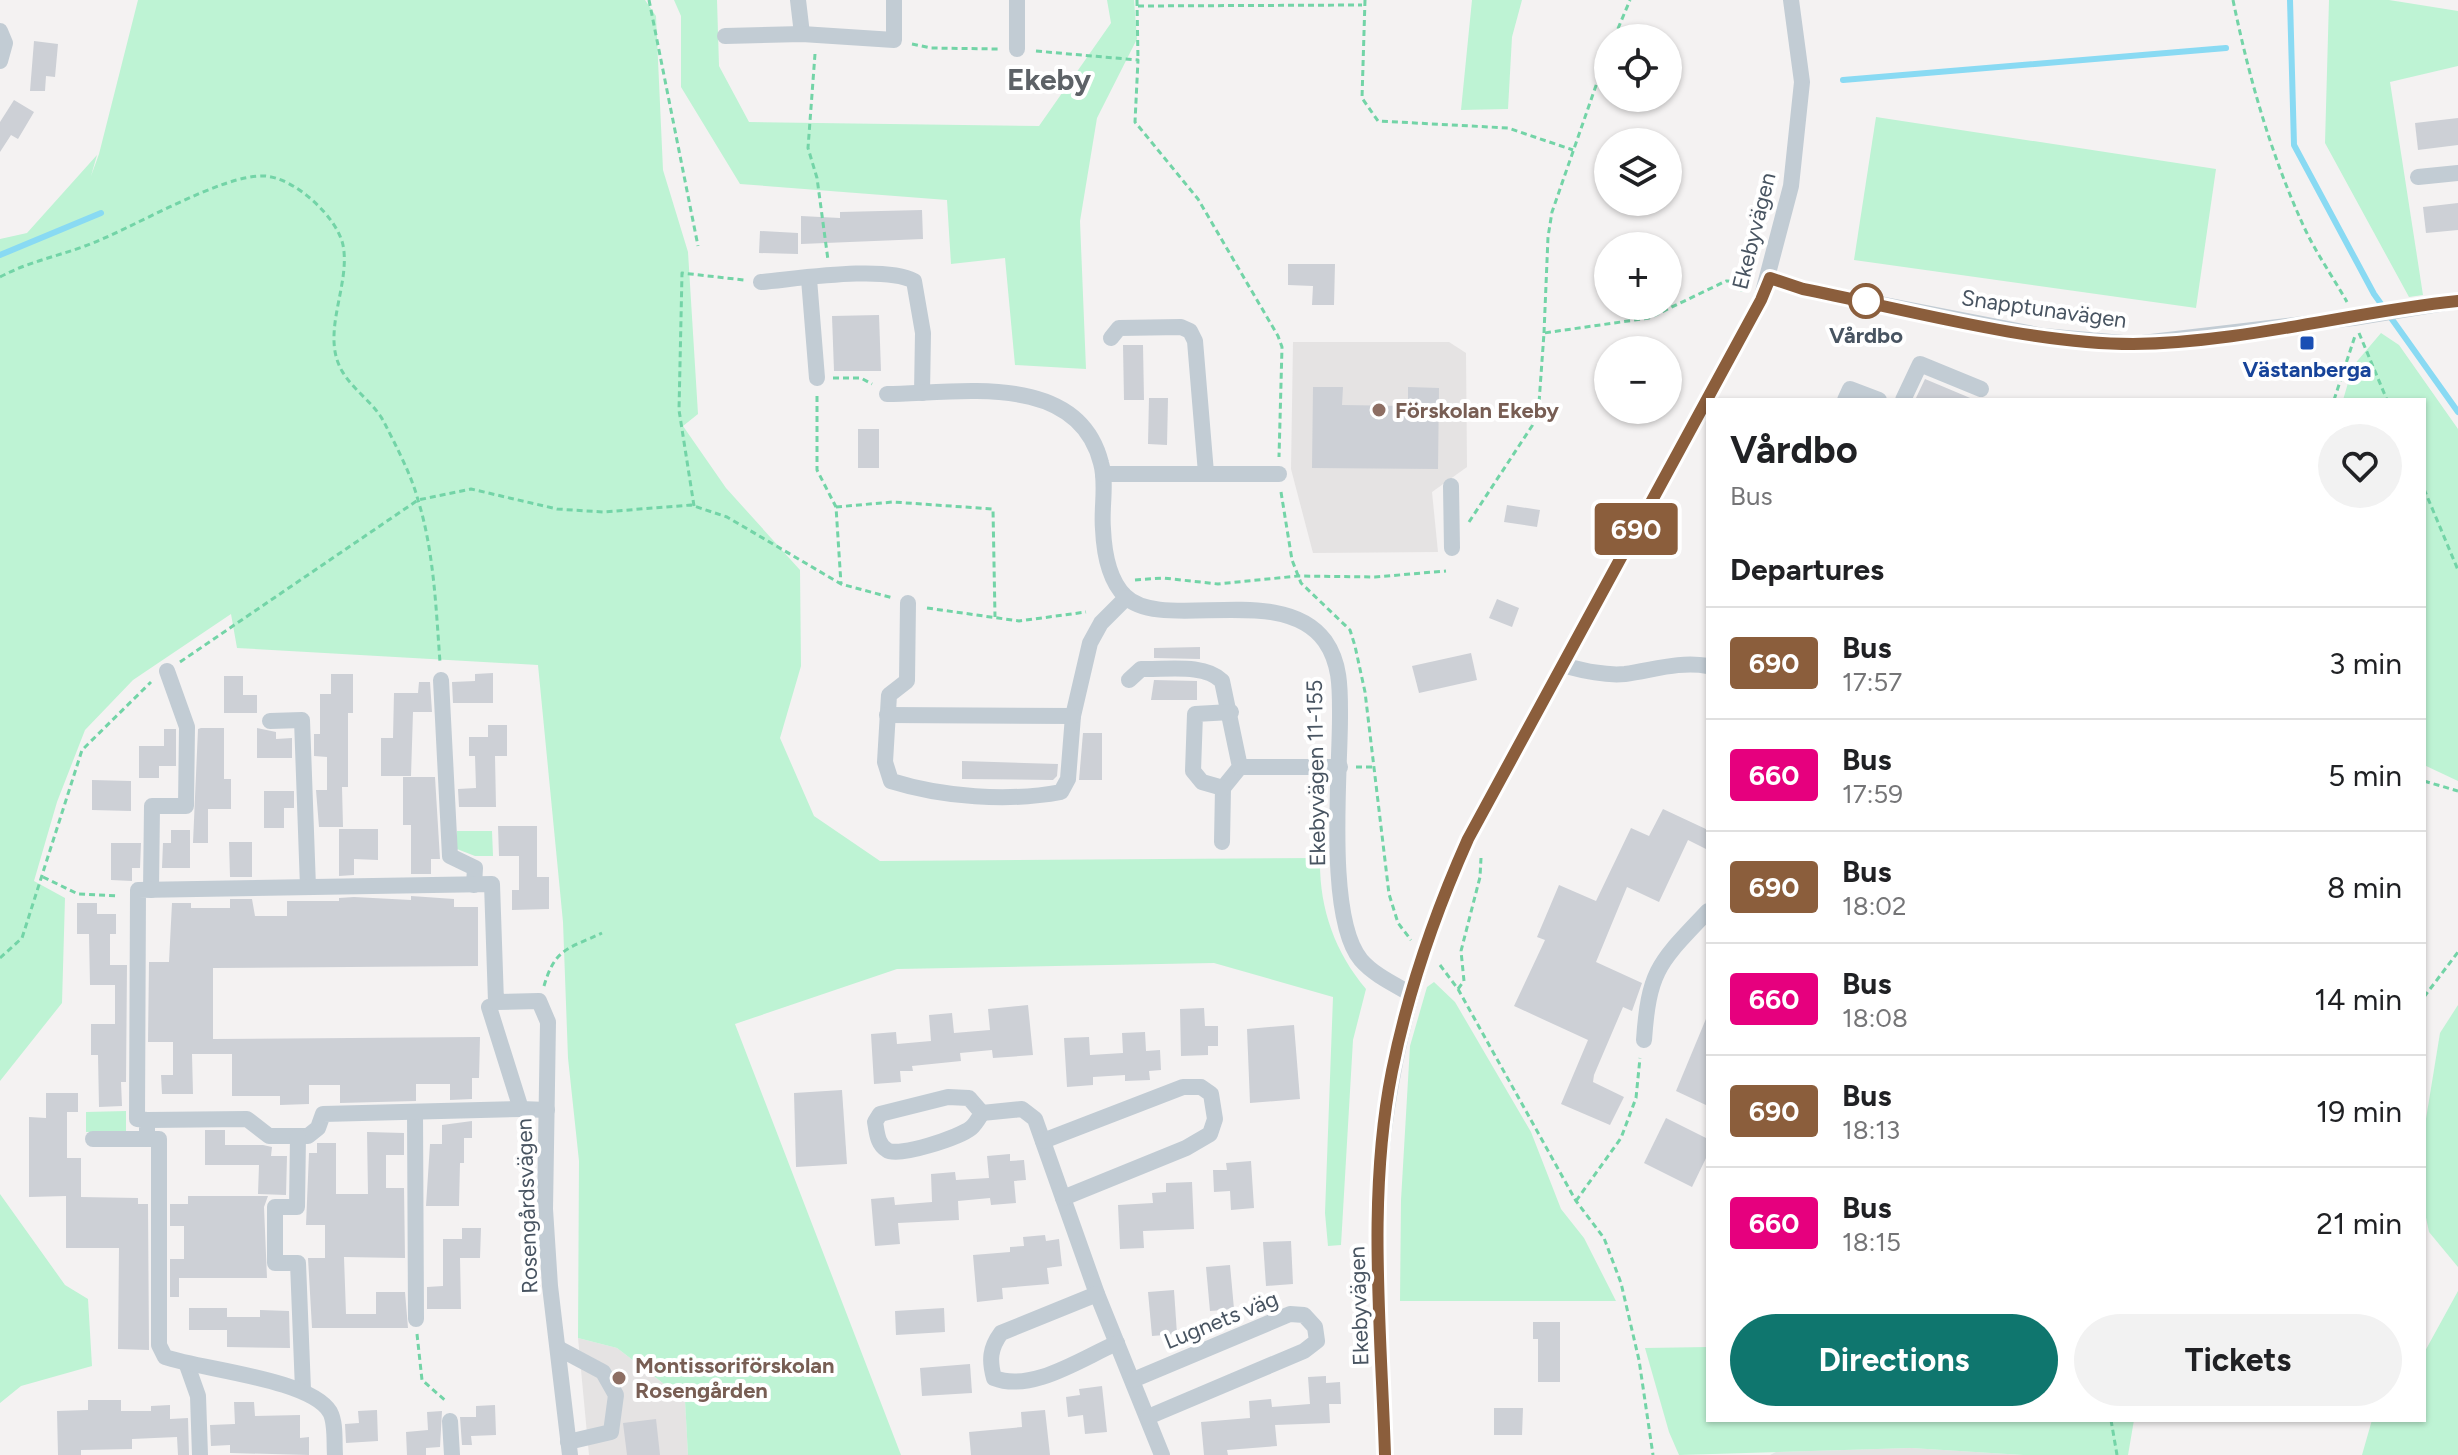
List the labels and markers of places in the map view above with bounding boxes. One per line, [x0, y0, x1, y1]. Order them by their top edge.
marker: Vårdbo [1849, 284, 1883, 318]
place label: Vårdbo [1829, 322, 1903, 349]
marker: Västanberga [2298, 334, 2316, 352]
place label: Västanberga [2242, 356, 2372, 383]
place label: Förskolan Ekeby [1395, 397, 1559, 424]
marker: Förskolan Ekeby [1370, 401, 1388, 419]
place label: Montissoriförskolan Rosengården [635, 1352, 835, 1404]
marker: Montissoriförskolan Rosengården [610, 1369, 628, 1387]

